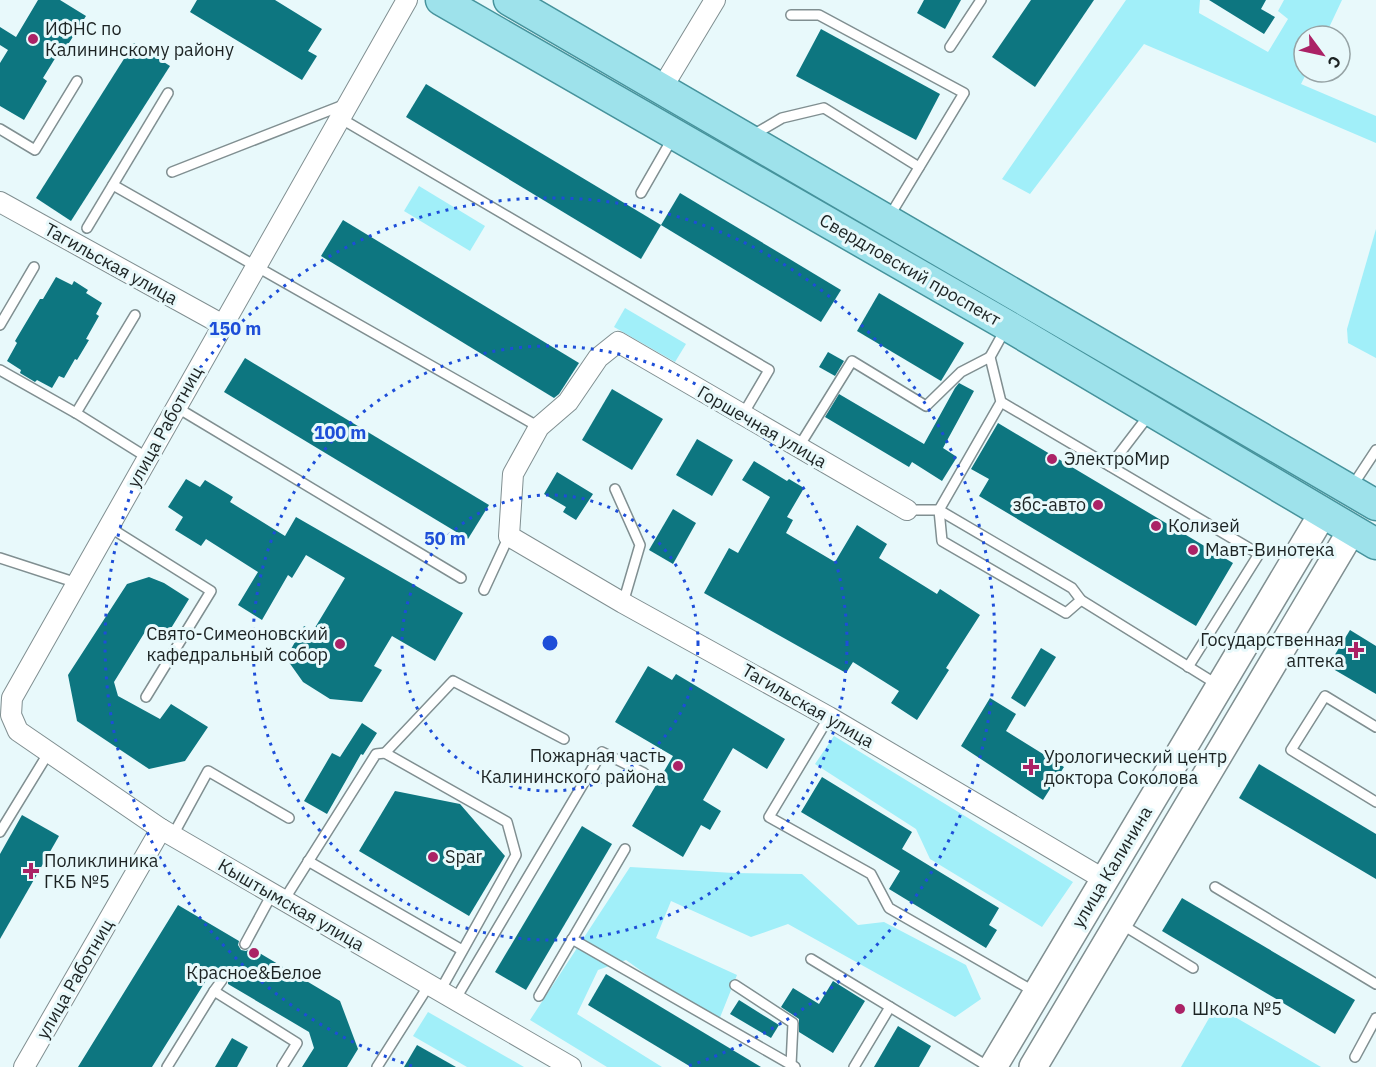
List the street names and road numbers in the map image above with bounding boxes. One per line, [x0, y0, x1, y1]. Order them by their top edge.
street label: Свердловский проспект [816, 208, 1005, 331]
street label: Тагильская улица [41, 217, 182, 310]
street label: улица Работниц [122, 362, 207, 491]
street label: Горшечная улица [693, 380, 831, 473]
street label: Тагильская улица [738, 658, 879, 753]
street label: улица Калинина [1066, 801, 1157, 932]
street label: Кыштымская улица [214, 853, 369, 956]
street label: улица Работниц [31, 914, 118, 1043]

